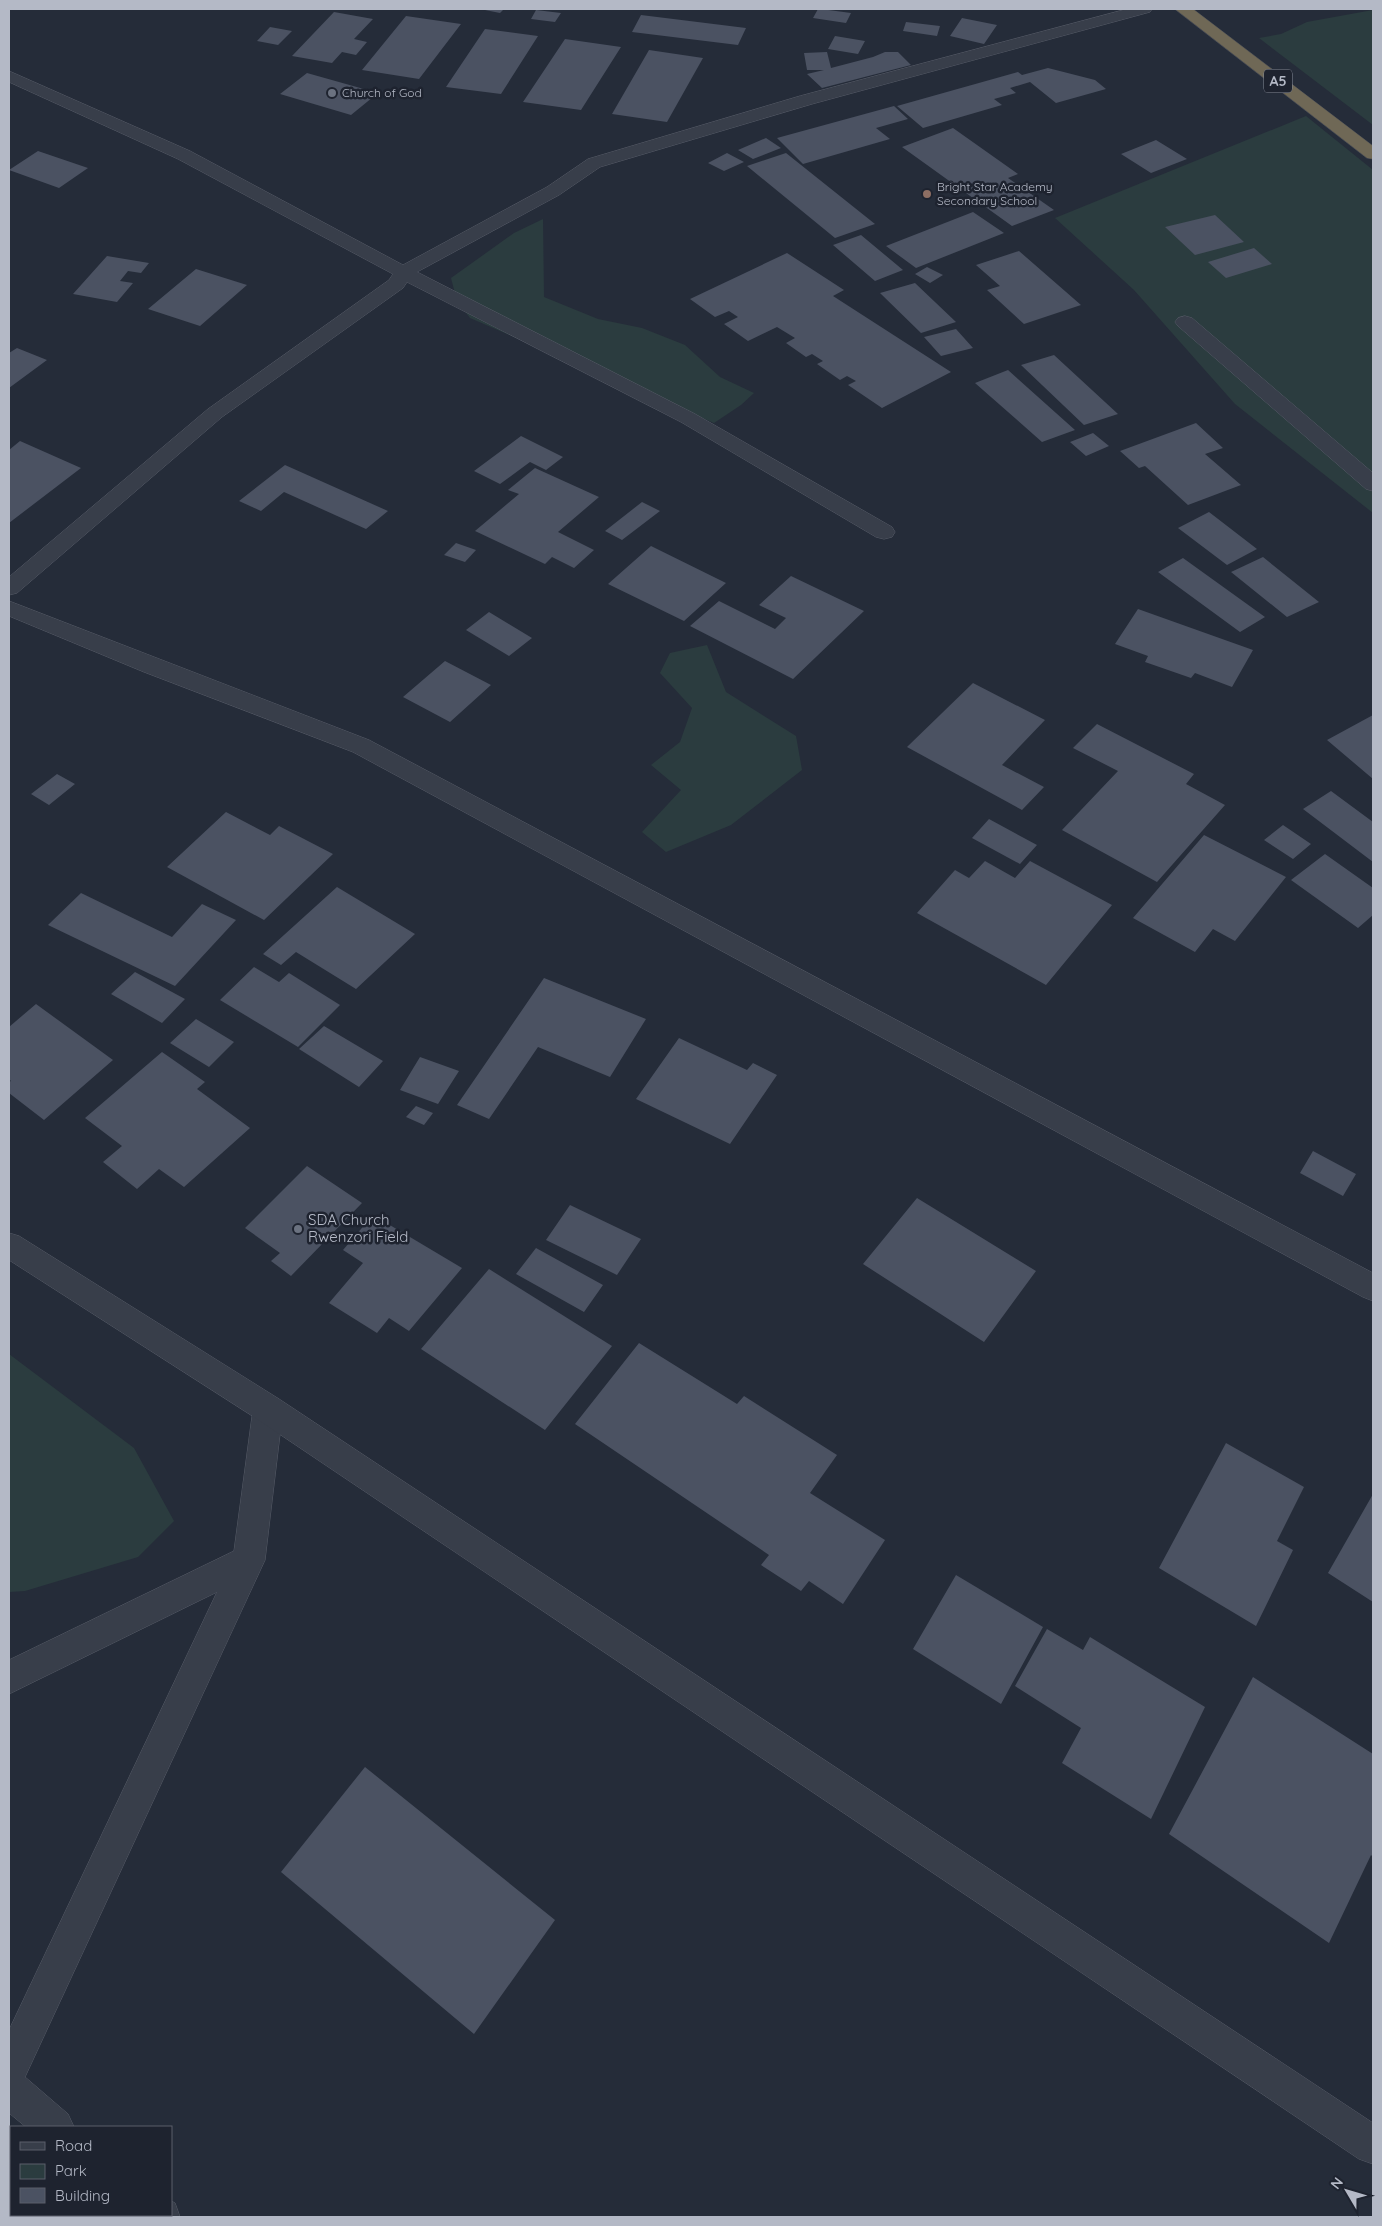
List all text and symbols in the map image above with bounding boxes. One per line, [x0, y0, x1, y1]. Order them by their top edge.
road number: A5 [1264, 70, 1292, 92]
place label: Church of God [342, 85, 422, 100]
marker: Church of God [326, 87, 338, 99]
place label: Bright Star Academy Secondary School [937, 179, 1053, 208]
marker: Bright Star Academy Secondary School [921, 188, 933, 200]
place label: SDA Church Rwenzori Field [308, 1210, 408, 1246]
marker: SDA Church Rwenzori Field [292, 1223, 304, 1235]
legend [10, 2126, 172, 2216]
text: Road [55, 2136, 92, 2155]
text: Park [55, 2161, 87, 2180]
north arrow [1322, 2166, 1372, 2216]
text: N [1326, 2173, 1347, 2193]
text: Building [55, 2186, 110, 2205]

